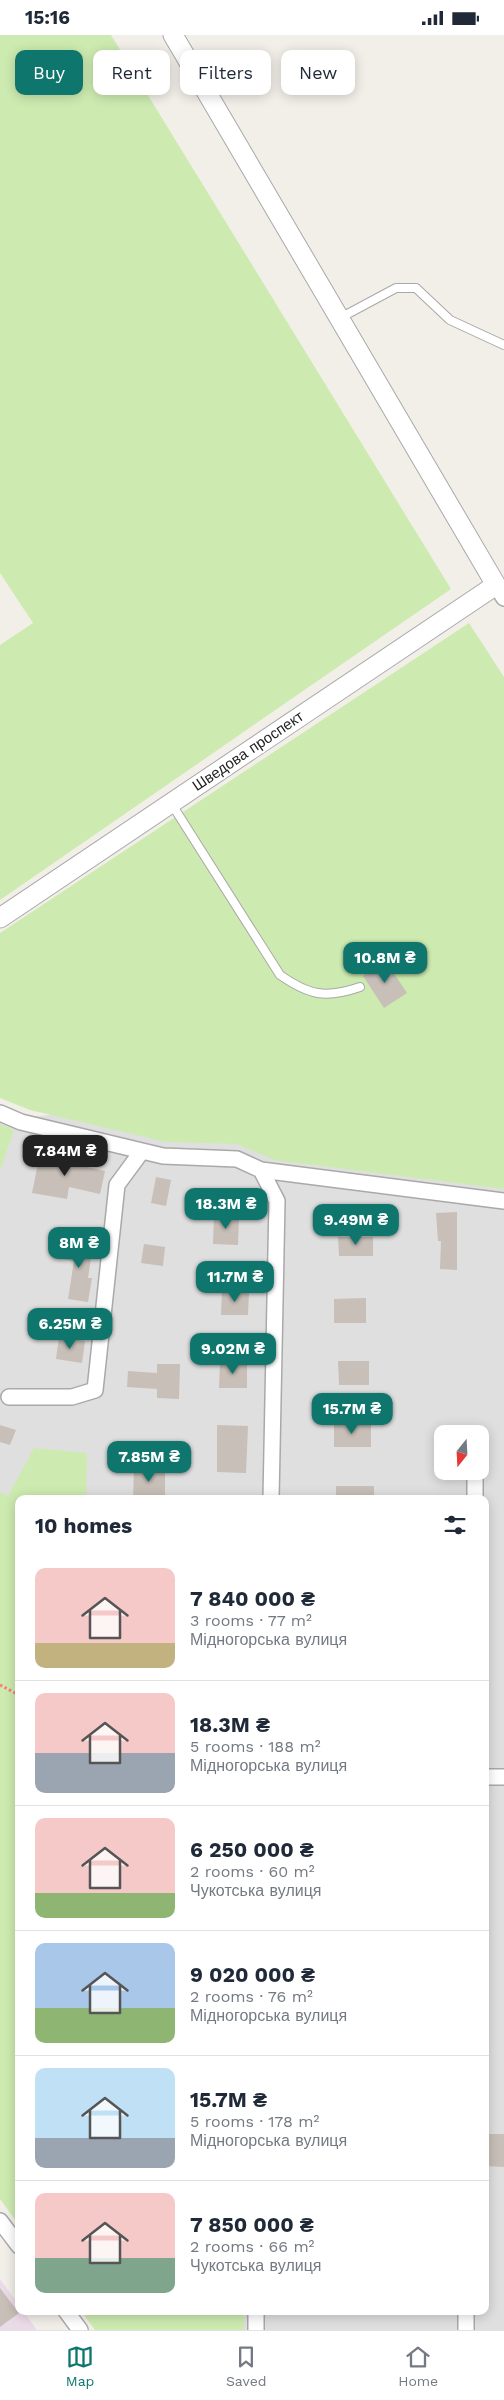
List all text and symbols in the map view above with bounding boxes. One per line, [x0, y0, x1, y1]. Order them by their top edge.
text: 15:16 [25, 6, 70, 29]
chip: Buy [15, 50, 83, 95]
chip: Rent [93, 50, 170, 95]
chip: Filters [180, 50, 271, 95]
chip: New [281, 50, 355, 95]
street label: Шведова проспект [189, 707, 307, 795]
pin: 10.8M ₴ [339, 941, 431, 984]
text: 10.8M ₴ [354, 948, 416, 967]
pin: 7.84M ₴ [19, 1135, 111, 1177]
text: 7.84M ₴ [34, 1141, 96, 1160]
pin: 18.3M ₴ [180, 1187, 272, 1230]
text: 18.3M ₴ [196, 1194, 256, 1213]
pin: 9.49M ₴ [310, 1203, 402, 1246]
text: 9.49M ₴ [324, 1210, 388, 1229]
pin: 8M ₴ [49, 1227, 109, 1269]
text: 8M ₴ [59, 1233, 99, 1252]
pin: 11.7M ₴ [189, 1261, 281, 1303]
text: 11.7M ₴ [207, 1267, 263, 1286]
pin: 6.25M ₴ [24, 1307, 116, 1350]
text: 6.25M ₴ [38, 1314, 102, 1333]
pin: 9.02M ₴ [187, 1333, 279, 1375]
text: 9.02M ₴ [201, 1339, 265, 1358]
pin: 15.7M ₴ [306, 1393, 398, 1435]
text: 15.7M ₴ [323, 1399, 381, 1418]
north arrow [434, 1425, 489, 1480]
map controls [434, 1425, 489, 1480]
pin: 7.85M ₴ [103, 1441, 195, 1483]
text: 7.85M ₴ [118, 1447, 180, 1466]
icon: filters [441, 1511, 469, 1539]
text: 10 homes [35, 1513, 132, 1538]
text: 7 840 000 ₴ [190, 1586, 315, 1611]
icon: home [75, 1588, 135, 1648]
text: 3 rooms · 77 m² [190, 1611, 312, 1630]
text: Мідногорська вулиця [190, 1630, 347, 1649]
text: 18.3M ₴ [190, 1712, 270, 1737]
icon: home [75, 1713, 135, 1773]
text: 5 rooms · 188 m² [190, 1737, 321, 1756]
text: Мідногорська вулиця [190, 1756, 347, 1775]
text: 6 250 000 ₴ [190, 1837, 314, 1862]
icon: home [75, 1838, 135, 1898]
text: 2 rooms · 60 m² [190, 1862, 315, 1881]
text: Чукотська вулиця [190, 1881, 321, 1900]
text: 9 020 000 ₴ [190, 1962, 315, 1987]
icon: home [75, 1963, 135, 2023]
text: 2 rooms · 76 m² [190, 1987, 313, 2006]
text: Мідногорська вулиця [190, 2006, 347, 2025]
text: 15.7M ₴ [190, 2087, 267, 2112]
icon: home [75, 2088, 135, 2148]
text: 5 rooms · 178 m² [190, 2112, 319, 2131]
text: Мідногорська вулиця [190, 2131, 347, 2150]
text: 7 850 000 ₴ [190, 2212, 314, 2237]
icon: home [75, 2213, 135, 2273]
text: 2 rooms · 66 m² [190, 2237, 314, 2256]
text: Чукотська вулиця [190, 2256, 321, 2275]
tab: Map [66, 2343, 94, 2389]
tab: Saved [226, 2343, 267, 2389]
tab: Home [398, 2343, 438, 2389]

